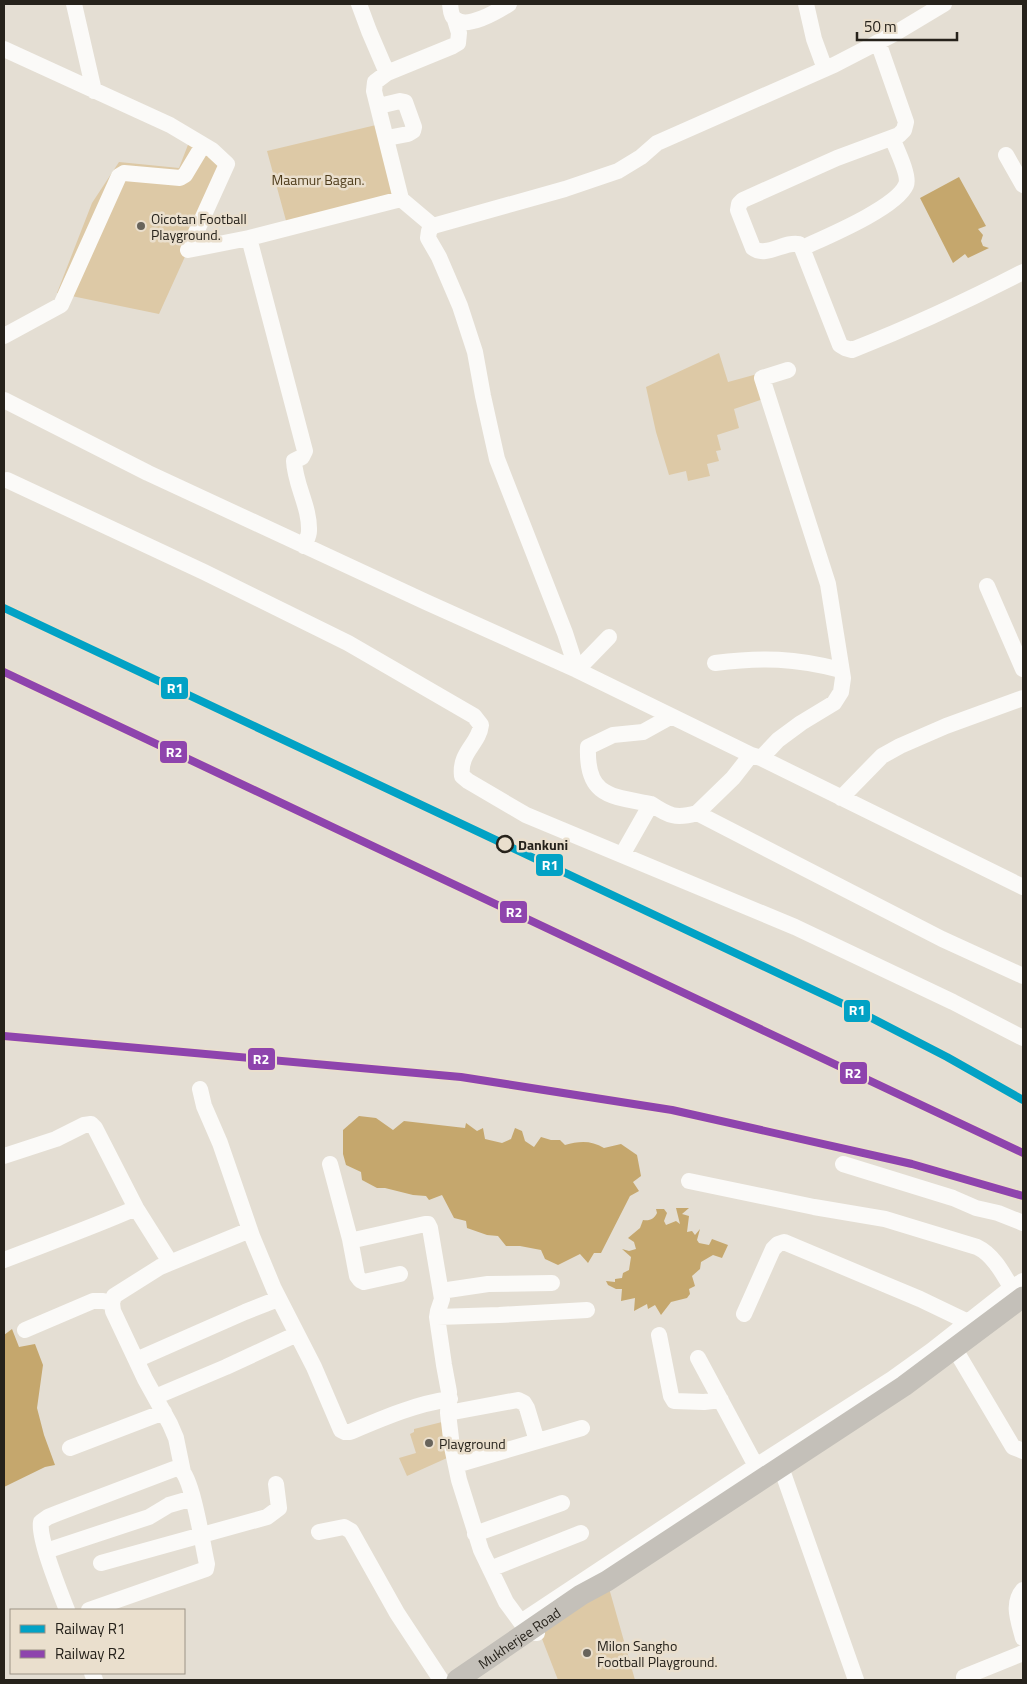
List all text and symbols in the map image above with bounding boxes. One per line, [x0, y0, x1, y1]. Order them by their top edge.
scale bar [857, 10, 957, 42]
text: 50 m [864, 15, 897, 38]
park label: Maamur Bagan. [271, 169, 365, 190]
place label: Oicotan Football Playground. [151, 208, 247, 245]
marker: Oicotan Football Playground. [135, 220, 147, 232]
line badge: R1 [160, 676, 189, 700]
text: R1 [167, 677, 183, 698]
line badge: R2 [159, 740, 188, 764]
text: R2 [166, 741, 182, 762]
place label: Dankuni [518, 834, 568, 855]
marker: Dankuni [496, 835, 514, 853]
line badge: R1 [535, 853, 564, 877]
text: R1 [542, 854, 558, 875]
line badge: R2 [499, 900, 528, 924]
text: R2 [506, 901, 522, 922]
line badge: R1 [843, 999, 871, 1023]
text: R1 [849, 999, 865, 1020]
line badge: R2 [247, 1047, 276, 1071]
text: R2 [253, 1048, 269, 1069]
line badge: R2 [839, 1061, 868, 1085]
text: R2 [845, 1062, 861, 1083]
place label: Playground [439, 1433, 506, 1454]
marker: Playground [423, 1437, 435, 1449]
street label: Mukherjee Road [473, 1602, 564, 1673]
legend [10, 1609, 185, 1674]
text: Railway R1 [55, 1617, 126, 1640]
place label: Milon Sangho Football Playground. [597, 1635, 717, 1672]
text: Railway R2 [55, 1642, 126, 1665]
marker: Milon Sangho Football Playground. [581, 1647, 593, 1659]

